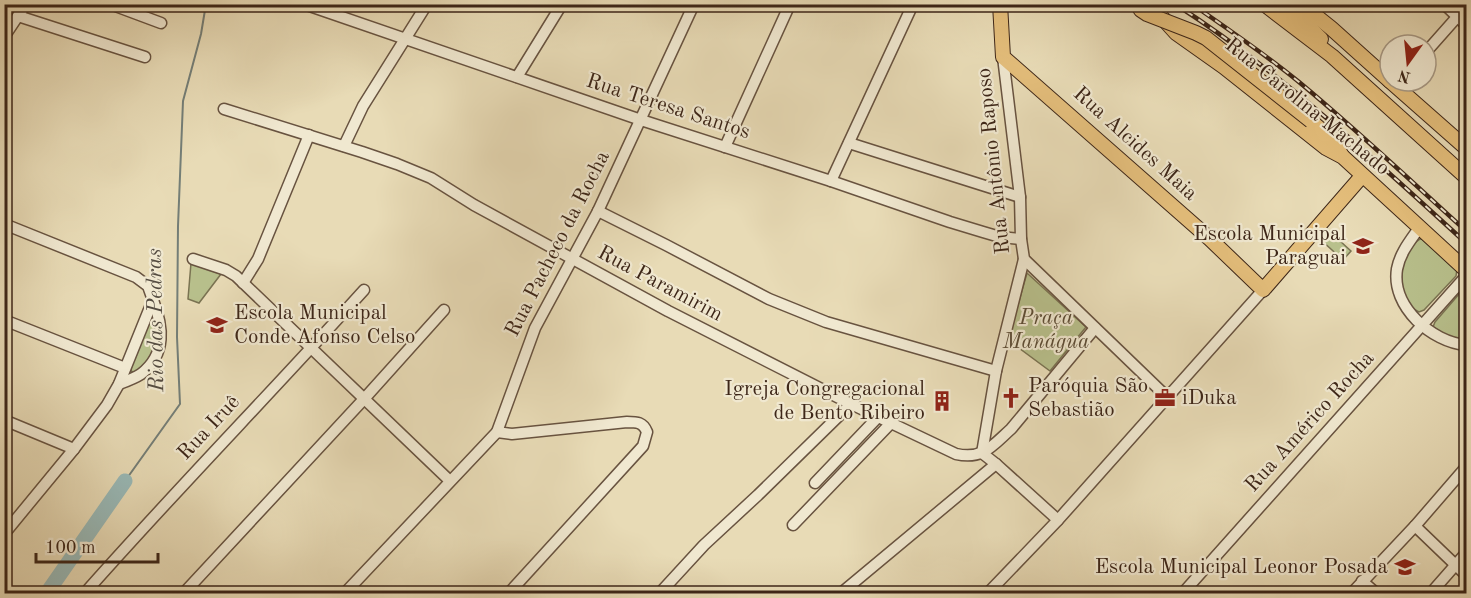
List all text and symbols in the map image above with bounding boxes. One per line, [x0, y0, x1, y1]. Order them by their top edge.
north arrow [1378, 33, 1438, 93]
street label: Rua Carolina Machado [1221, 34, 1393, 180]
text: N [1396, 66, 1413, 85]
street label: Rua Antônio Raposo [974, 67, 1014, 255]
street label: Rua Teresa Santos [583, 71, 753, 143]
street label: Rua Alcides Maia [1069, 83, 1201, 205]
street label: Rua Pacheco da Rocha [502, 148, 614, 340]
place label: Escola Municipal Paraguai [1193, 224, 1346, 269]
school or university icon: Escola Municipal Paraguai [1351, 234, 1375, 258]
street label: Rua Paramirim [594, 242, 726, 326]
water label: Rio das Pedras [144, 248, 168, 393]
place label: Escola Municipal Conde Afonso Celso [234, 303, 415, 348]
park label: Praça Manágua [1002, 308, 1089, 353]
school or university icon: Escola Municipal Conde Afonso Celso [205, 313, 229, 337]
street label: Rua Américo Rocha [1242, 348, 1378, 496]
place label: Paróquia São Sebastião [1028, 376, 1148, 421]
place label: Igreja Congregacional de Bento Ribeiro [724, 379, 925, 424]
church icon: Paróquia São Sebastião [999, 386, 1023, 410]
office icon: iDuka [1153, 386, 1177, 410]
place label: iDuka [1182, 388, 1237, 409]
building icon: Igreja Congregacional de Bento Ribeiro [930, 389, 954, 413]
street label: Rua Iruê [174, 391, 244, 465]
scale bar [36, 526, 158, 564]
text: 100 m [45, 539, 96, 557]
school or university icon: Escola Municipal Leonor Posada [1393, 555, 1417, 579]
place label: Escola Municipal Leonor Posada [1095, 557, 1388, 578]

